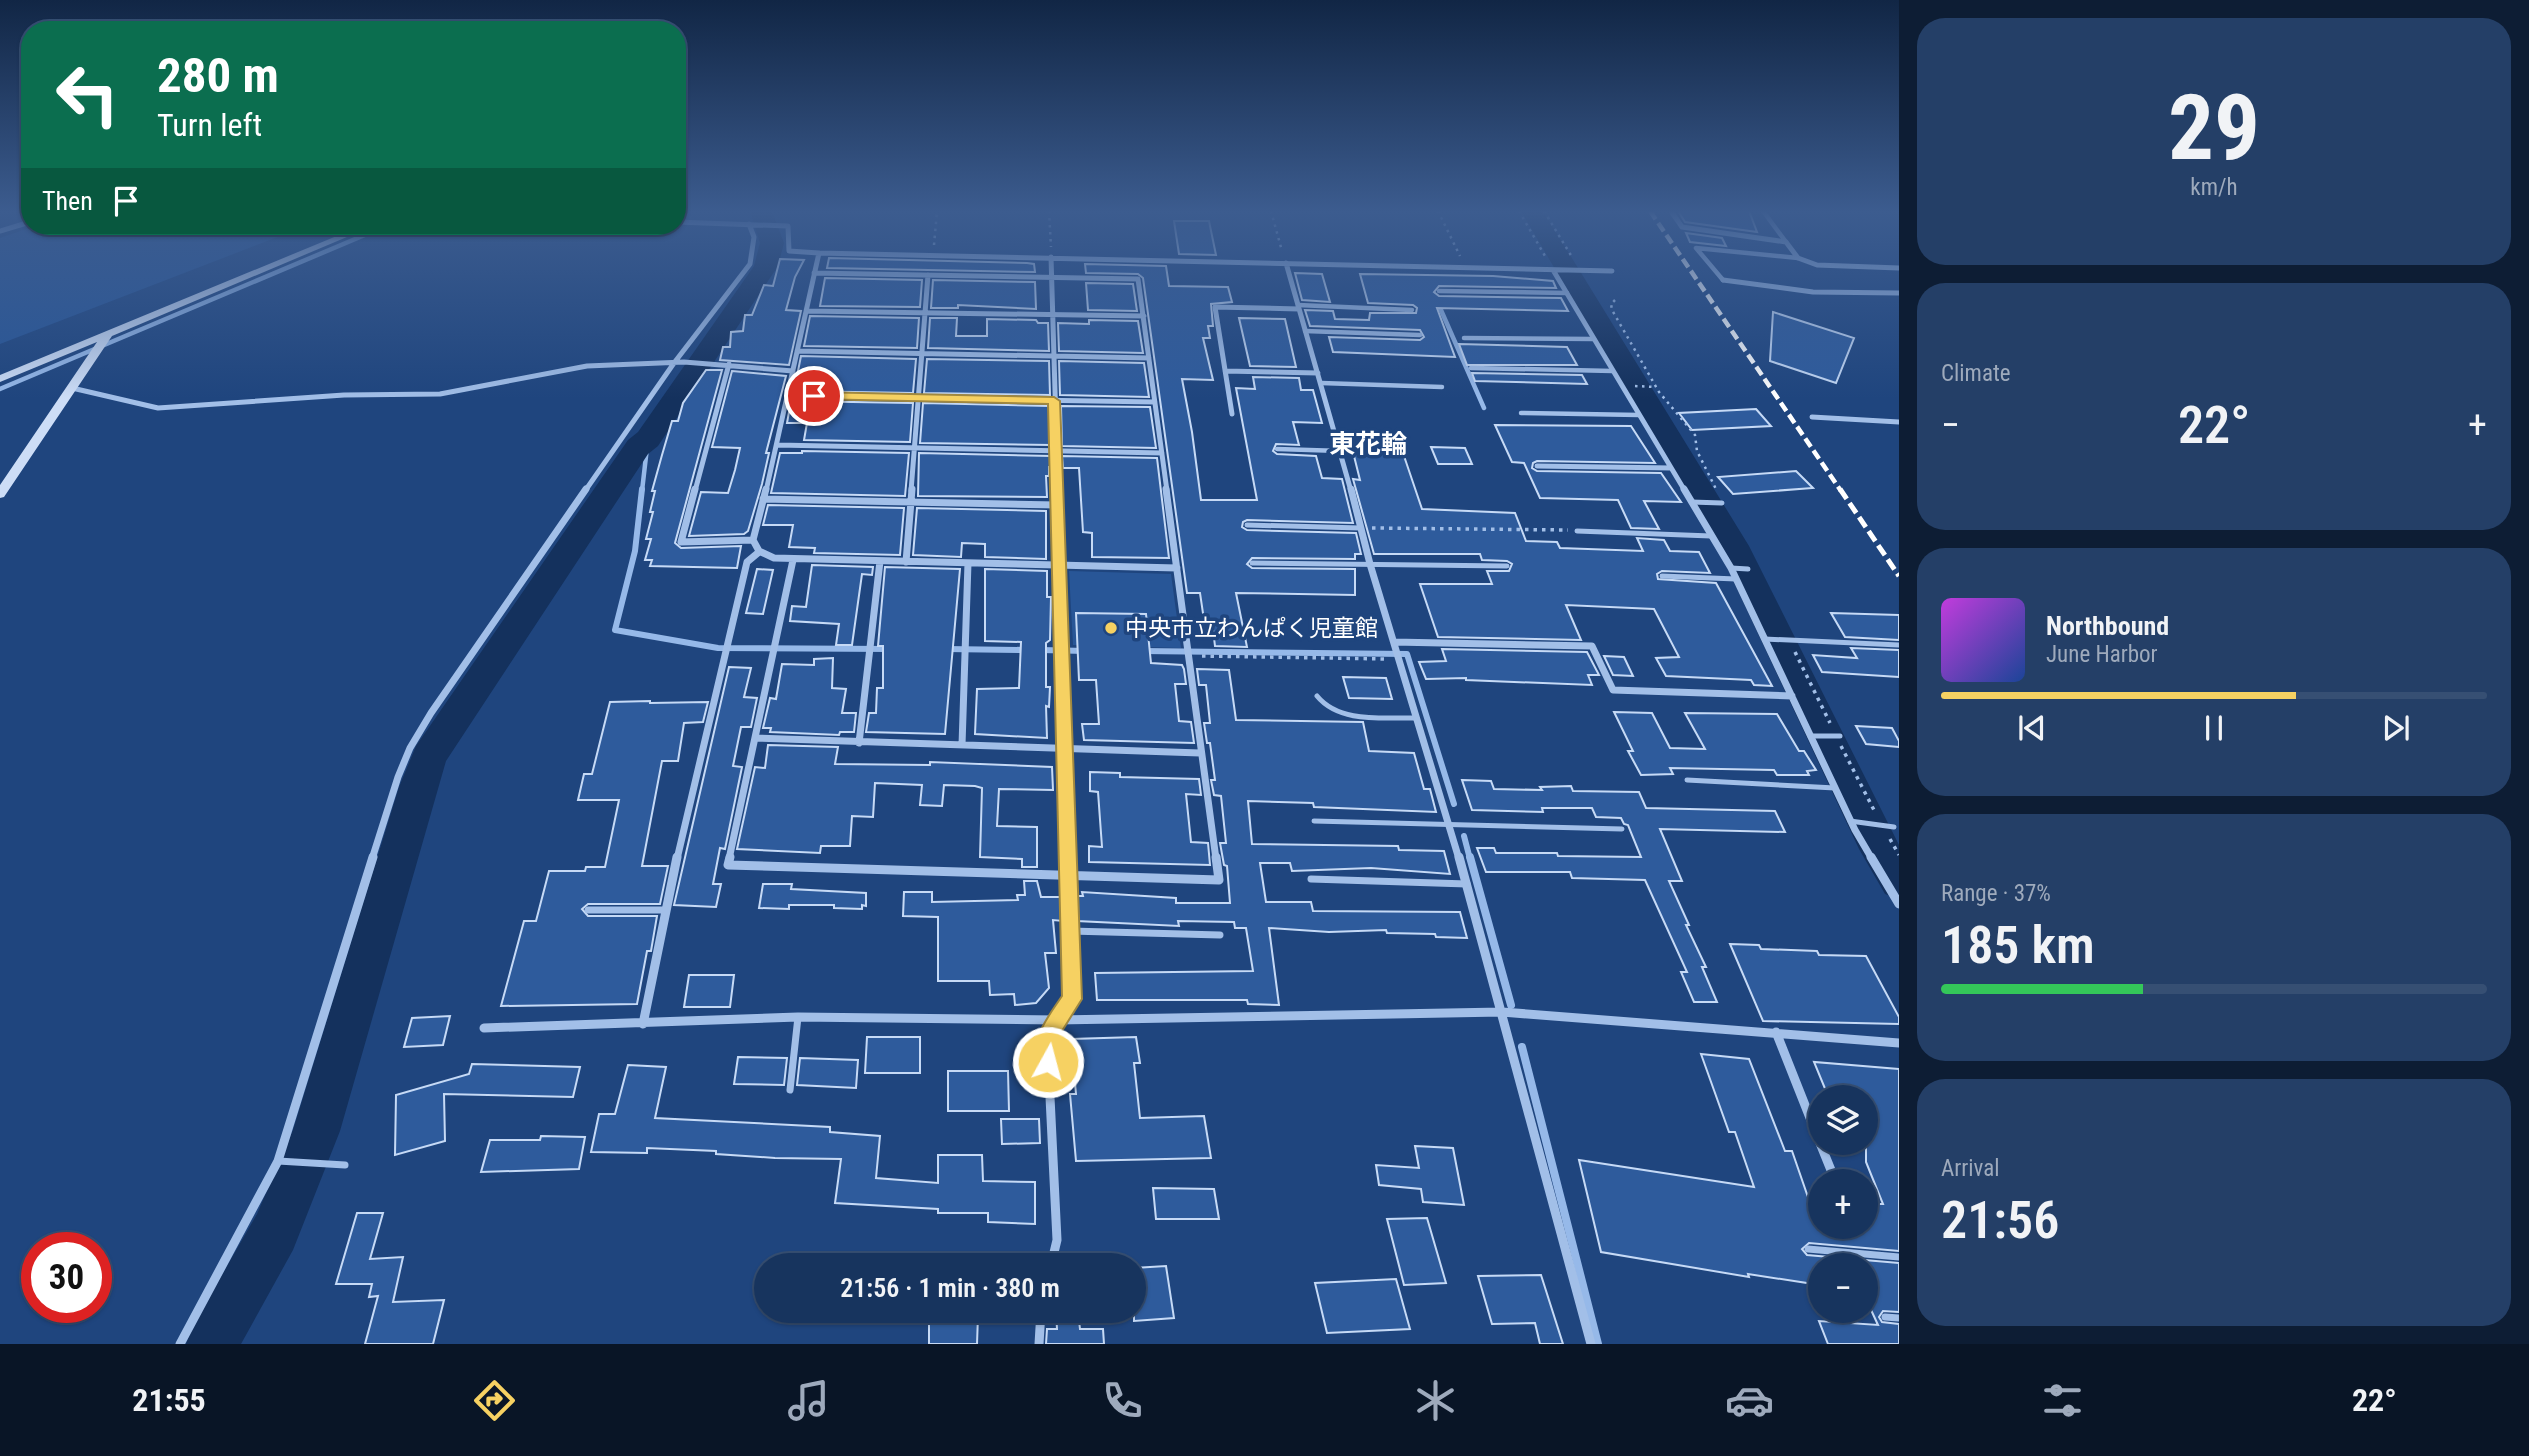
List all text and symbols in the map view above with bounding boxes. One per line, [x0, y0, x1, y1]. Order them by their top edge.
text: 280 m [157, 47, 279, 104]
icon: left [42, 49, 133, 140]
text: 29 [2168, 75, 2260, 181]
text: Turn left [157, 106, 262, 144]
text: km/h [2190, 174, 2238, 201]
icon: arrive [107, 182, 145, 220]
text: Then [42, 186, 93, 216]
text: Climate [1941, 360, 2011, 387]
pin [784, 366, 844, 426]
icon: arrive [795, 377, 833, 415]
text: 22° [2178, 395, 2250, 456]
text: − [1941, 403, 1960, 447]
text: + [2468, 403, 2487, 447]
district label: 東花輪 [1329, 429, 1407, 459]
text: Northbound [2046, 611, 2169, 641]
place label: 中央市立わんぱく児童館 [1125, 615, 1378, 642]
marker: 中央市立わんぱく児童館 [1103, 620, 1119, 636]
text: June Harbor [2046, 641, 2158, 668]
icon: previous [2013, 709, 2051, 747]
icon: pause [2195, 709, 2233, 747]
icon: next [2377, 709, 2415, 747]
text: Range · 37% [1941, 880, 2051, 907]
text: 185 km [1941, 915, 2095, 976]
position arrow [1011, 1025, 1085, 1099]
map controls [1808, 1085, 1878, 1323]
button: layers [1808, 1085, 1878, 1155]
text: Arrival [1941, 1155, 2000, 1182]
button: + [1808, 1169, 1878, 1239]
text: 21:56 [1941, 1190, 2059, 1251]
speed limit sign: 30 [21, 1232, 112, 1323]
button: − [1808, 1253, 1878, 1323]
text: 21:56 · 1 min · 380 m [840, 1273, 1060, 1303]
icon: directions [470, 1376, 519, 1425]
icon: music [784, 1376, 833, 1425]
icon: phone [1098, 1376, 1147, 1425]
icon: climate [1411, 1376, 1460, 1425]
icon: car [1725, 1376, 1774, 1425]
icon: filters [2038, 1376, 2087, 1425]
text: 21:55 [132, 1381, 206, 1419]
text: 22° [2352, 1381, 2397, 1419]

